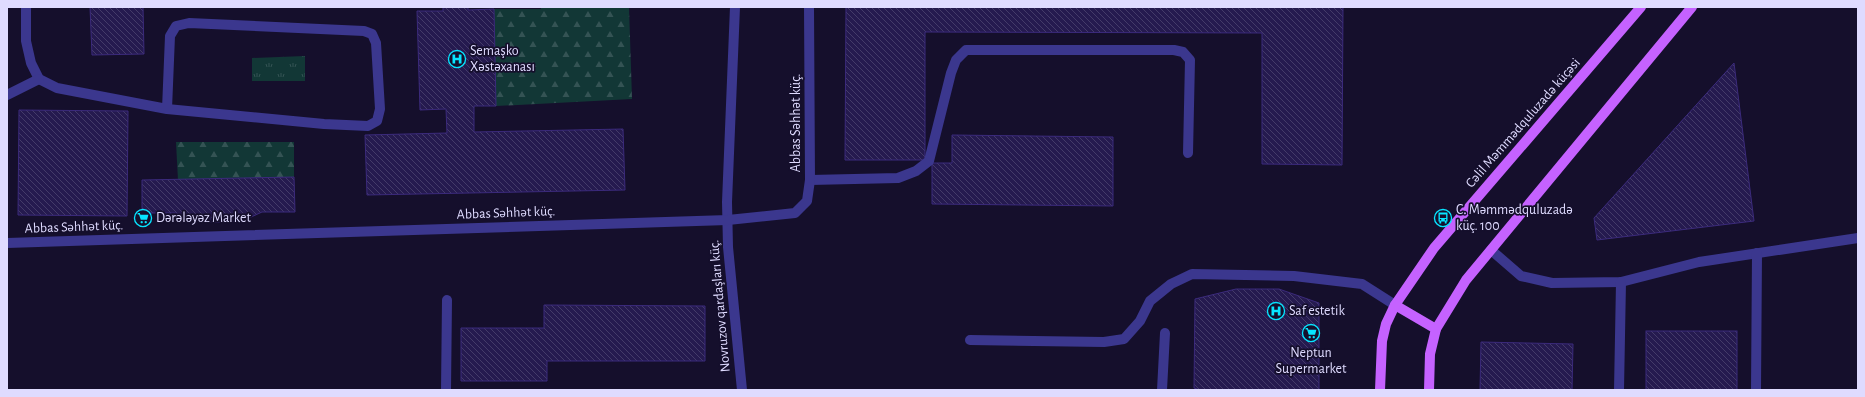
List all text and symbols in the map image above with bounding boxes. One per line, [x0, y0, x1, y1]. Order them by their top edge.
place label: Semaşko Xəstəxanası [470, 44, 535, 74]
hospital icon: Semaşko Xəstəxanası [447, 49, 467, 69]
street label: Cəlil Məmmədquluzadə küçəsi [1463, 56, 1583, 190]
street label: Abbas Səhhət küç. [789, 74, 803, 172]
place label: C. Məmmədquluzadə küç. 100 [1456, 203, 1573, 233]
street label: Abbas Səhhət küç. [456, 204, 556, 222]
supermarket icon: Dərələyəz Market [133, 208, 153, 228]
bus stop icon: C. Məmmədquluzadə küç. 100 [1433, 208, 1453, 228]
place label: Dərələyəz Market [156, 211, 251, 225]
street label: Abbas Səhhət küç. [24, 218, 124, 236]
street label: Novruzov qardaşları küç. [707, 239, 733, 373]
hospital icon: Saf estetik [1266, 301, 1286, 321]
place label: Saf estetik [1289, 304, 1345, 318]
supermarket icon: Neptun Supermarket [1301, 323, 1321, 343]
place label: Neptun Supermarket [1276, 346, 1347, 376]

